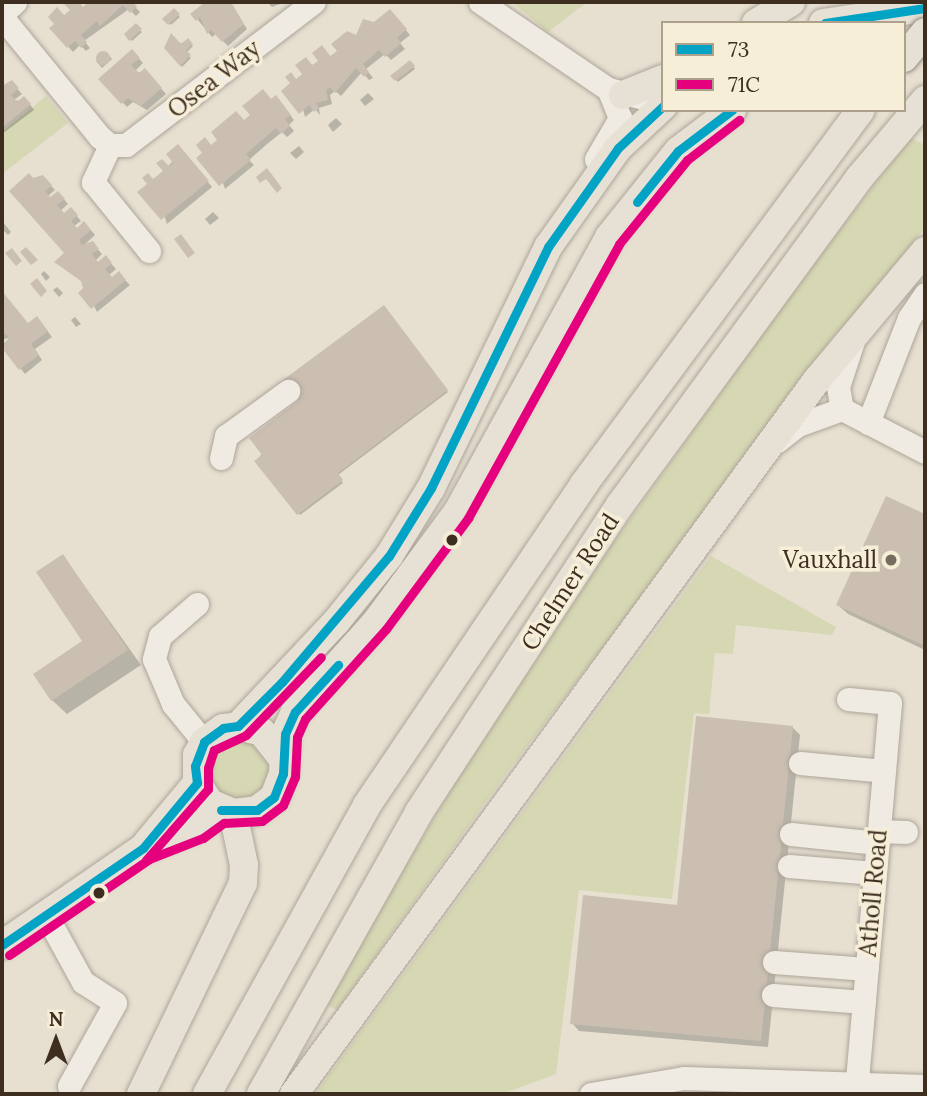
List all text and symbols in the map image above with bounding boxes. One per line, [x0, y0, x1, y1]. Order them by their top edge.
legend [661, 21, 906, 112]
street label: Osea Way [162, 34, 266, 124]
text: 73 [728, 36, 749, 63]
text: 71C [728, 71, 760, 98]
street label: Chelmer Road [515, 508, 625, 656]
unlabelled marker [445, 533, 459, 547]
place label: Vauxhall [783, 546, 877, 574]
marker: Vauxhall [883, 552, 899, 568]
street label: Atholl Road [853, 828, 893, 958]
unlabelled marker [92, 886, 106, 900]
north arrow [21, 1005, 91, 1075]
text: N [49, 1007, 63, 1031]

